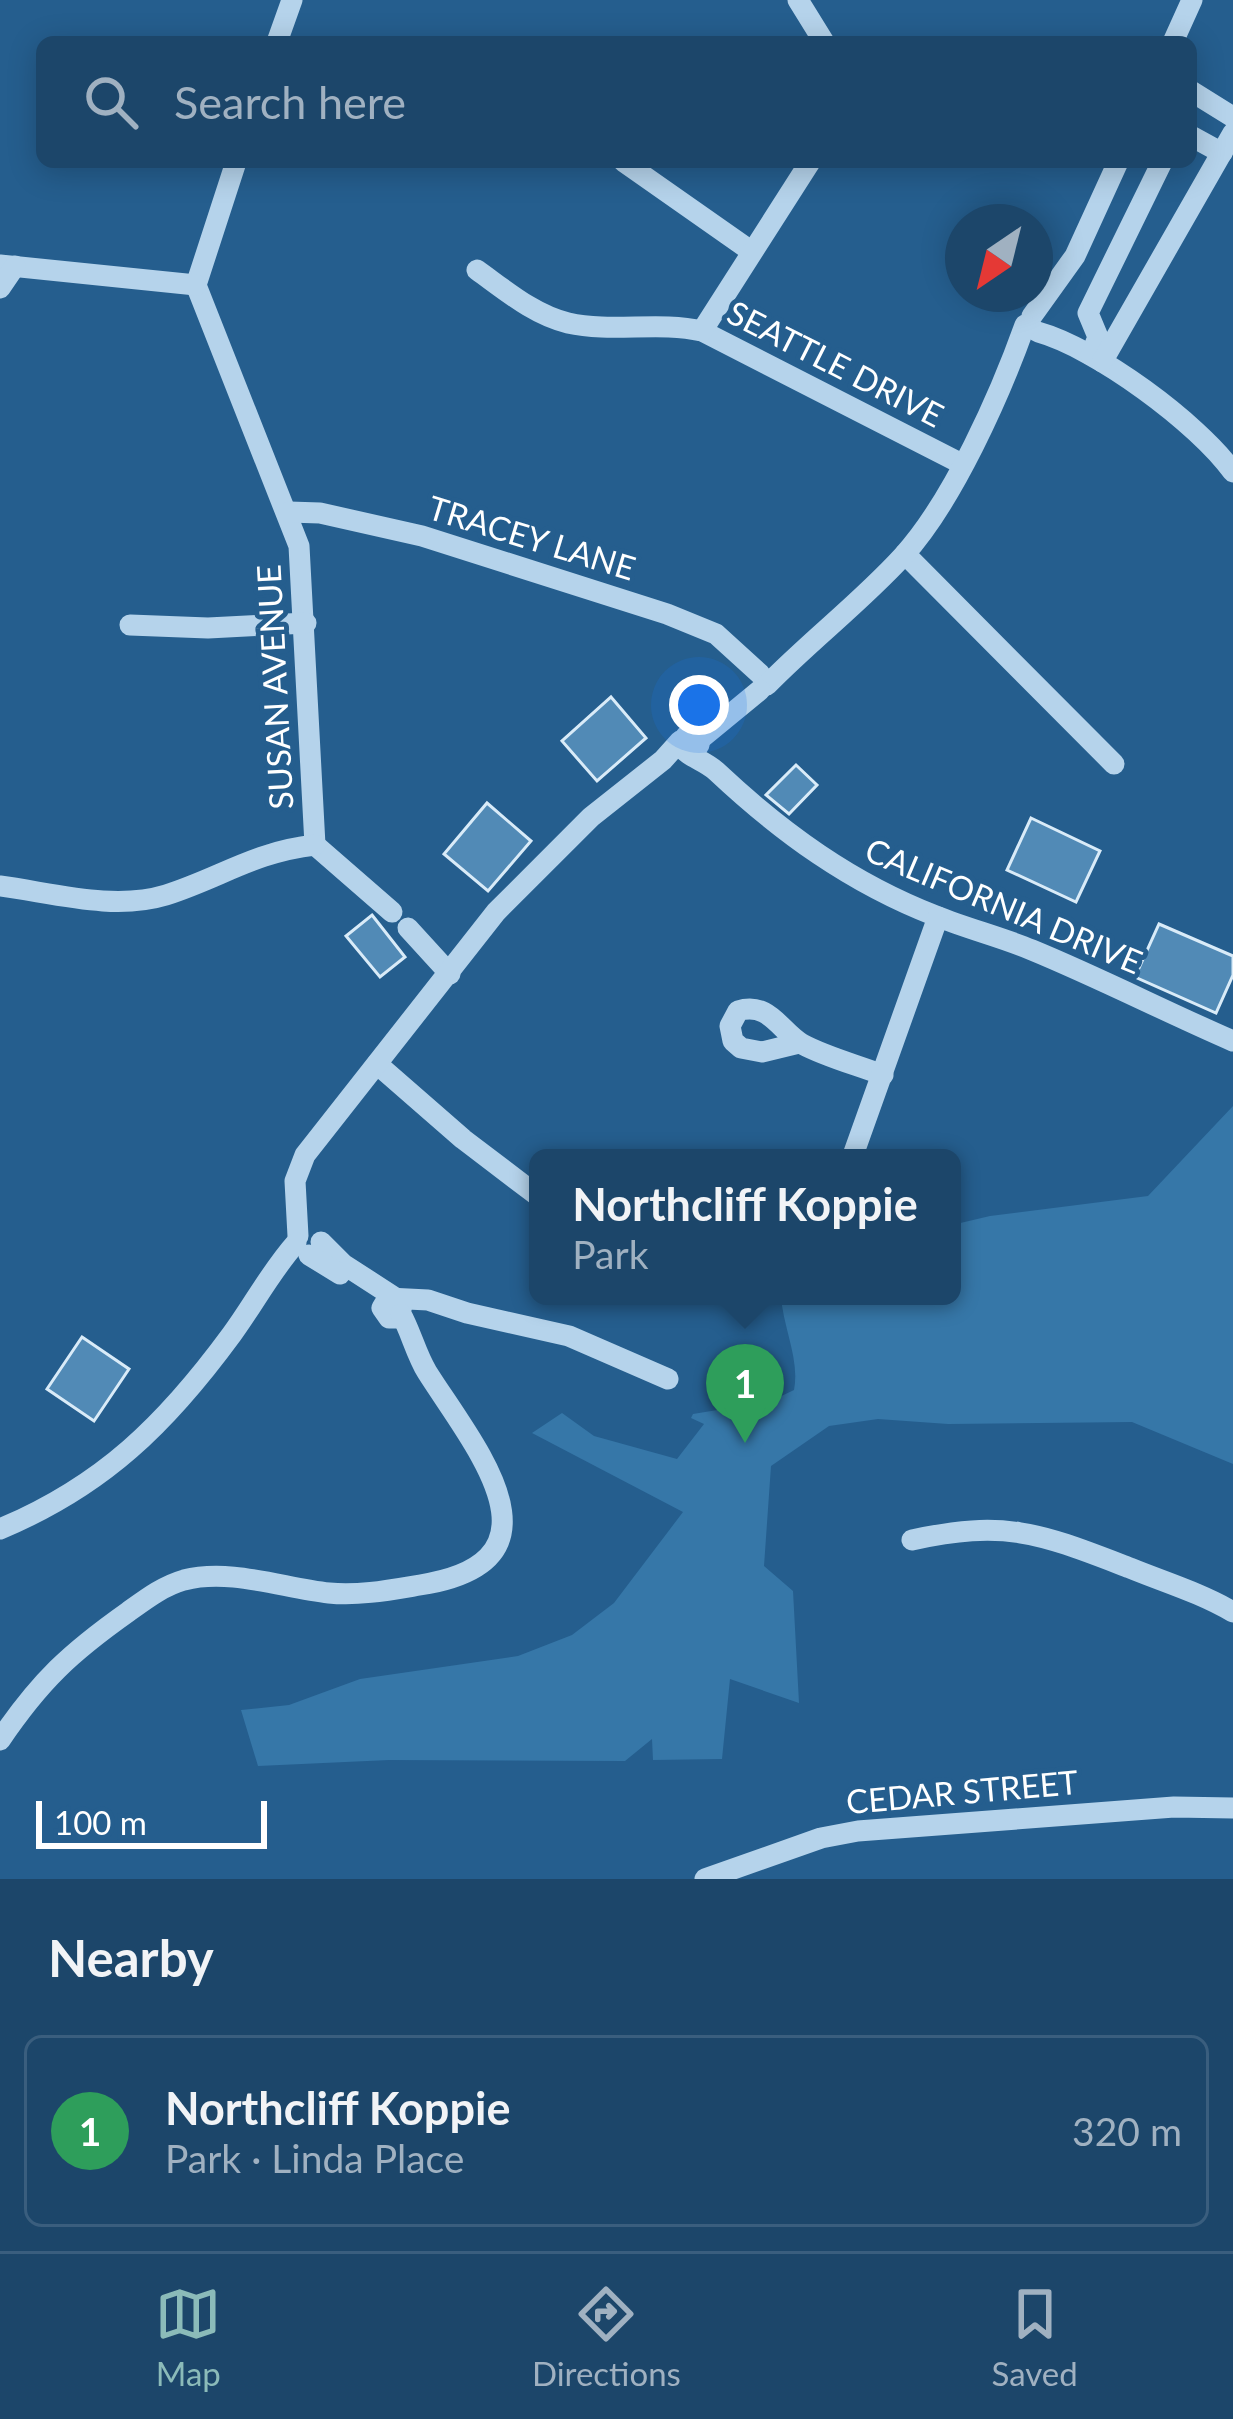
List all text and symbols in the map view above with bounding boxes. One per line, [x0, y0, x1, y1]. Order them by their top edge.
search box [36, 36, 1197, 168]
icon: search [78, 69, 144, 135]
text: Search here [174, 75, 406, 129]
north arrow [945, 204, 1053, 312]
street label: SEATTLE DRIVE [721, 291, 951, 435]
street label: TRACEY LANE [424, 487, 640, 587]
street label: SUSAN AVENUE [248, 564, 300, 810]
your location [669, 675, 729, 735]
street label: CALIFORNIA DRIVE [860, 829, 1148, 981]
popup [529, 1149, 961, 1305]
text: Northcliff Koppie [572, 1177, 918, 1231]
text: Park [572, 1231, 648, 1277]
pin: 1 [706, 1344, 784, 1443]
street label: CEDAR STREET [844, 1761, 1080, 1821]
scale bar [36, 1795, 267, 1848]
text: 100 m [54, 1802, 147, 1842]
text: Nearby [48, 1927, 214, 1988]
text: Northcliff Koppie [165, 2081, 510, 2135]
text: 1 [79, 2108, 101, 2154]
text: 320 m [1072, 2108, 1182, 2154]
text: Park · Linda Place [165, 2135, 464, 2181]
tab: Map [155, 2281, 221, 2393]
tab: Directions [532, 2281, 681, 2393]
tab: Saved [991, 2281, 1078, 2393]

